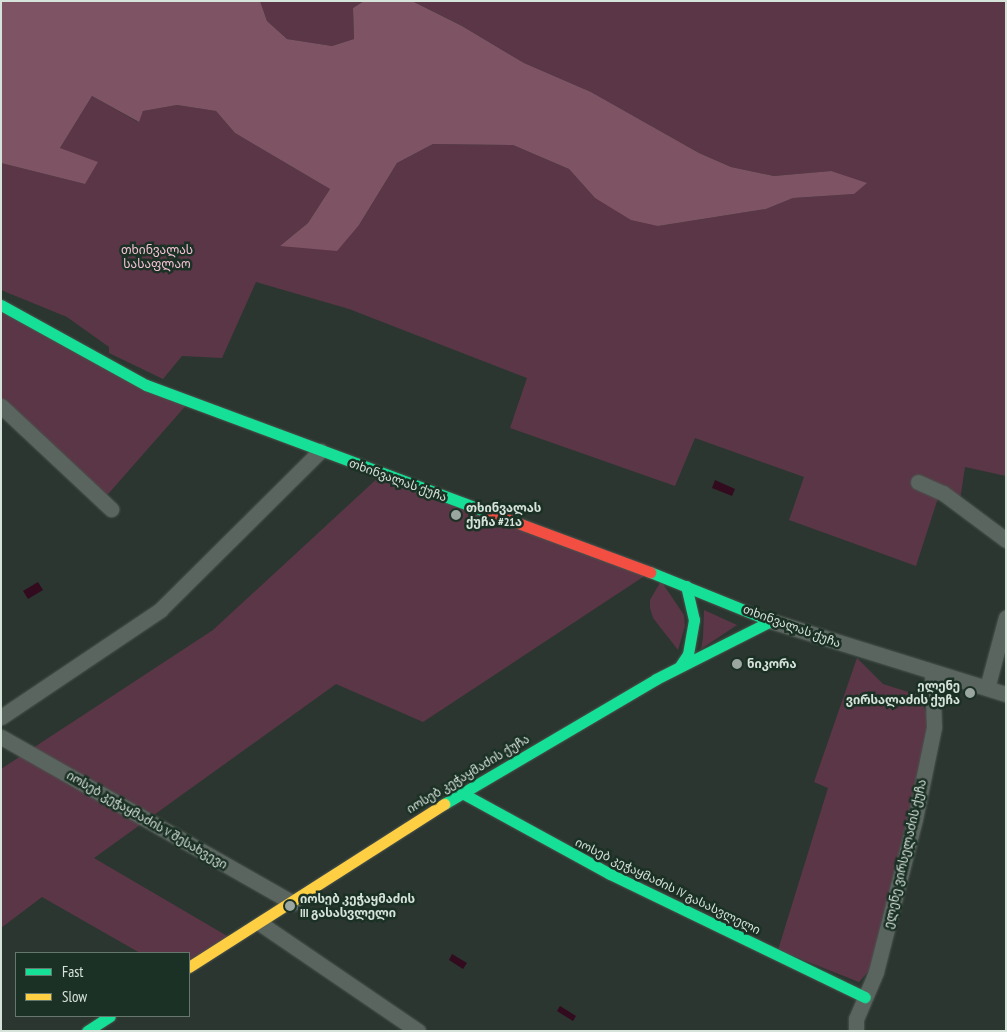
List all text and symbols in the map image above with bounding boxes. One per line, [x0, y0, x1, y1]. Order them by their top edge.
park label: თხინვალას სასაფლაო [121, 243, 193, 271]
street label: თხინვალას ქუჩა [347, 456, 449, 504]
place label: თხინვალას ქუჩა #21ა [466, 501, 541, 529]
marker: თხინვალას ქუჩა #21ა [450, 509, 462, 521]
street label: თხინვალას ქუჩა [741, 602, 843, 650]
place label: ნიკორა [747, 657, 796, 671]
marker: ნიკორა [731, 658, 743, 670]
place label: ელენე ვირსალაძის ქუჩა [846, 679, 960, 707]
marker: ელენე ვირსალაძის ქუჩა [964, 687, 976, 699]
street label: იოსებ კეჭაყმაძის ქუჩა [404, 732, 532, 816]
street label: იოსებ კეჭაყმაძის V შესახვევი [64, 768, 230, 872]
street label: ელენე ვირსელაძის ქუჩა [881, 778, 929, 930]
street label: იოსებ კეჭაყმაძის IV გასასვლელი [573, 835, 763, 937]
place label: იოსებ კეჭაყმაძის III გასასვლელი [300, 892, 415, 920]
marker: იოსებ კეჭაყმაძის III გასასვლელი [284, 900, 296, 912]
legend [15, 952, 190, 1017]
text: Fast [62, 962, 83, 981]
text: Slow [62, 987, 87, 1006]

